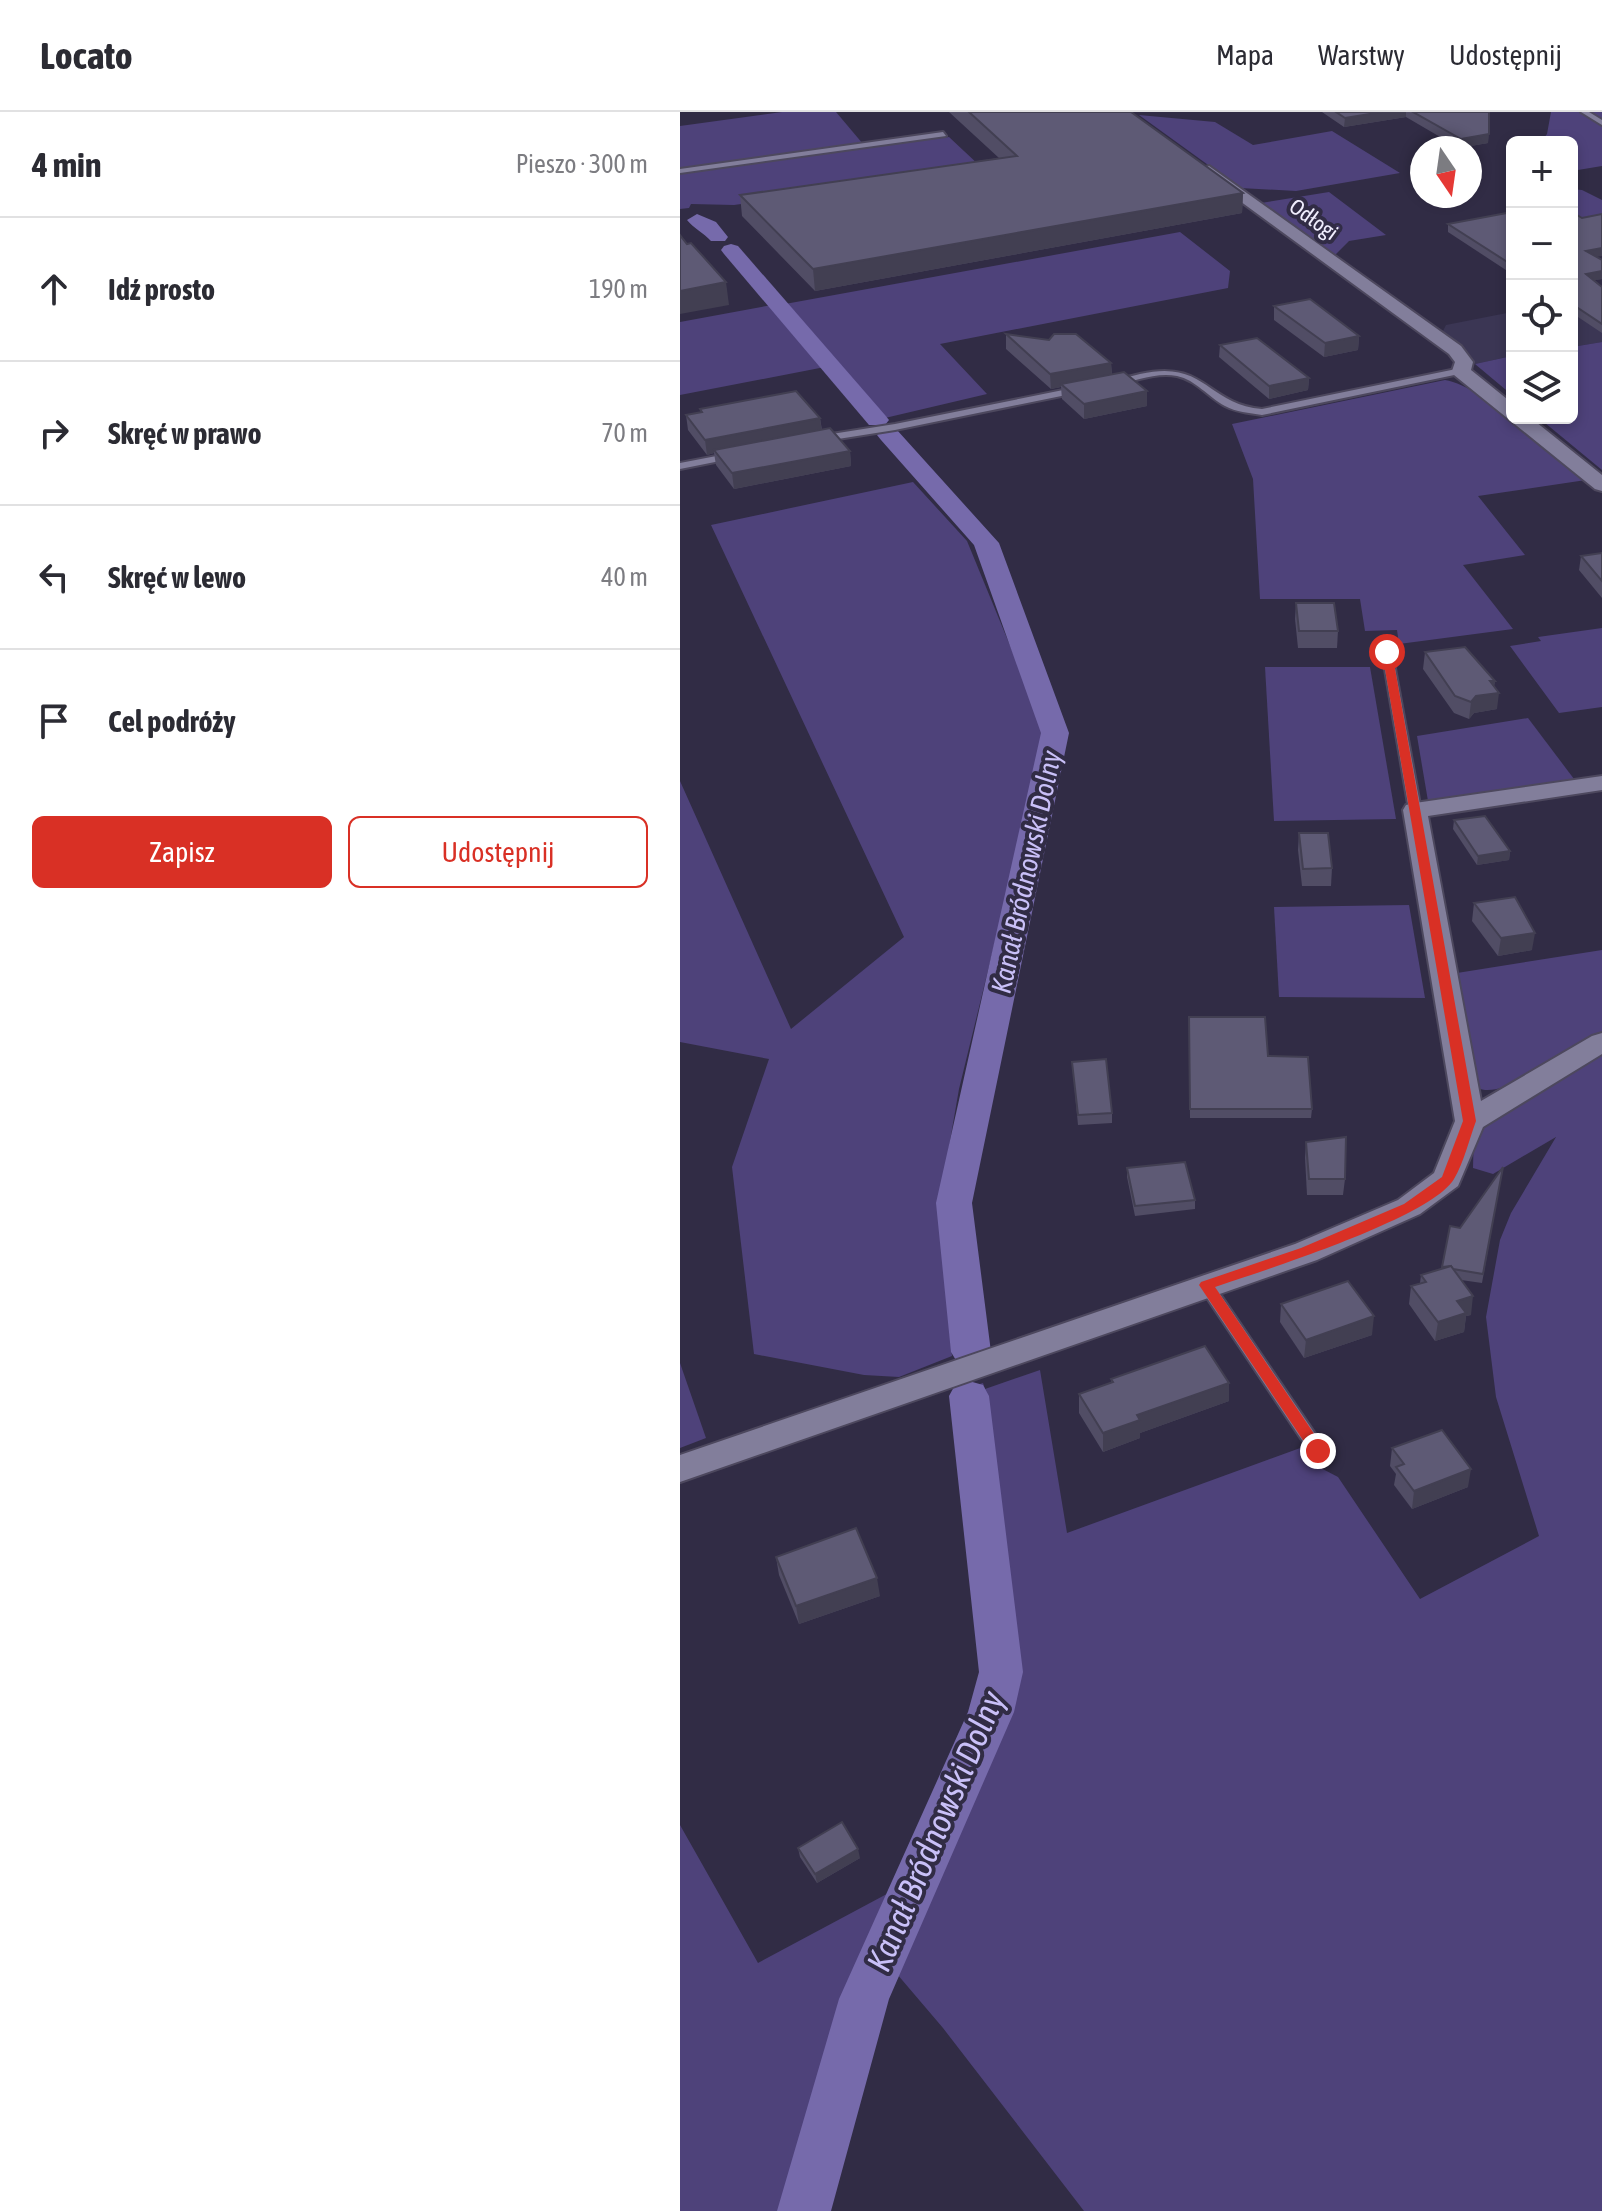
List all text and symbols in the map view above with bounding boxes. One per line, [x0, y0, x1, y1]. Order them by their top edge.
text: Locato [40, 34, 133, 77]
text: Mapa [1216, 39, 1274, 71]
text: Warstwy [1318, 39, 1405, 71]
text: Udostępnij [1449, 39, 1562, 71]
north arrow [1410, 136, 1482, 208]
map controls [1506, 136, 1578, 424]
button: + [1506, 136, 1578, 208]
text: 4 min [32, 145, 101, 184]
text: Pieszo · 300 m [516, 149, 648, 179]
street label: Odłogi [1285, 193, 1343, 245]
button: − [1506, 208, 1578, 280]
icon: ahead [32, 267, 76, 311]
text: Idź prosto [108, 272, 215, 306]
text: 190 m [589, 274, 648, 304]
button: locate [1506, 280, 1578, 352]
button: layers [1506, 352, 1578, 424]
icon: right [32, 411, 76, 455]
text: Skręć w prawo [108, 416, 261, 450]
text: 70 m [601, 418, 648, 448]
icon: left [32, 555, 76, 599]
text: Skręć w lewo [108, 560, 246, 594]
text: 40 m [601, 562, 648, 592]
route start [1369, 634, 1405, 670]
icon: arrive [32, 699, 76, 743]
text: Cel podróży [108, 704, 236, 738]
water label: Kanał Bródnowski Dolny [985, 747, 1067, 996]
button: Zapisz [32, 816, 332, 888]
button: Udostępnij [348, 816, 648, 888]
route end [1300, 1433, 1336, 1469]
water label: Kanał Bródnowski Dolny [858, 1684, 1012, 1977]

